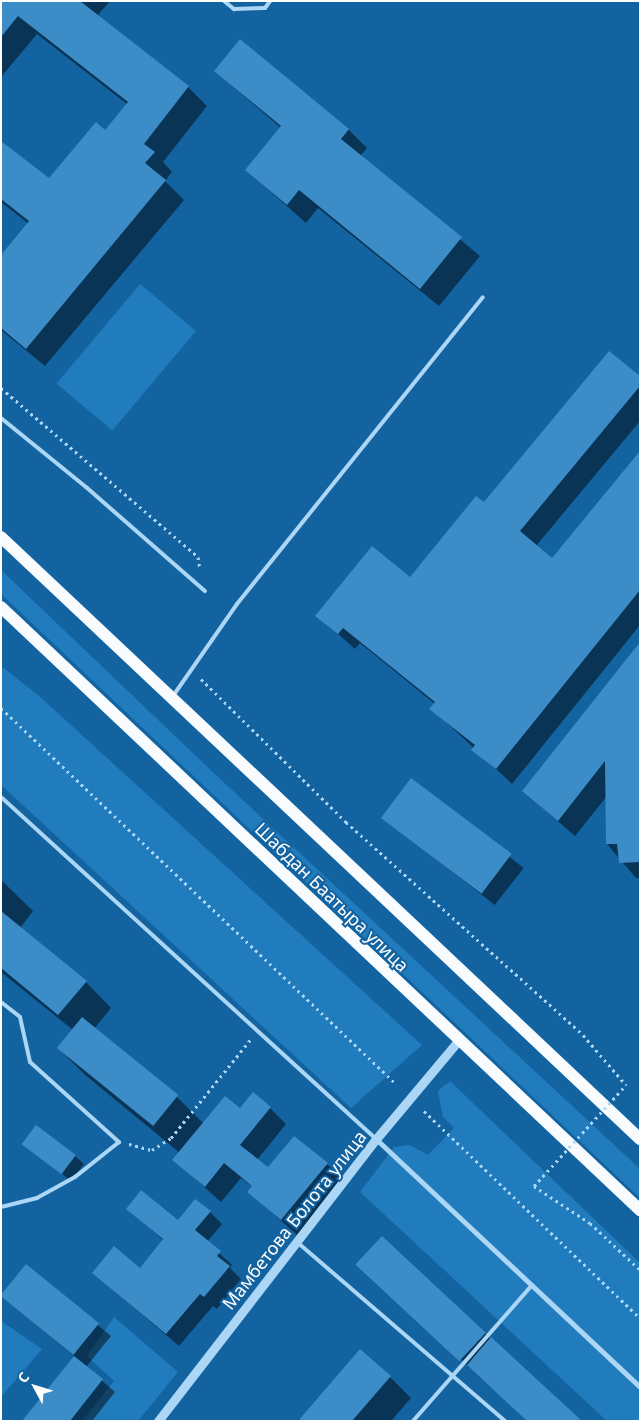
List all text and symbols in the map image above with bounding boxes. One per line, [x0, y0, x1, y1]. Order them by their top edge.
street label: Шабдан Баатыра улица [251, 818, 413, 976]
street label: Мамбетова Болота улица [217, 1126, 371, 1314]
north arrow [10, 1362, 60, 1412]
text: С [13, 1368, 33, 1387]

